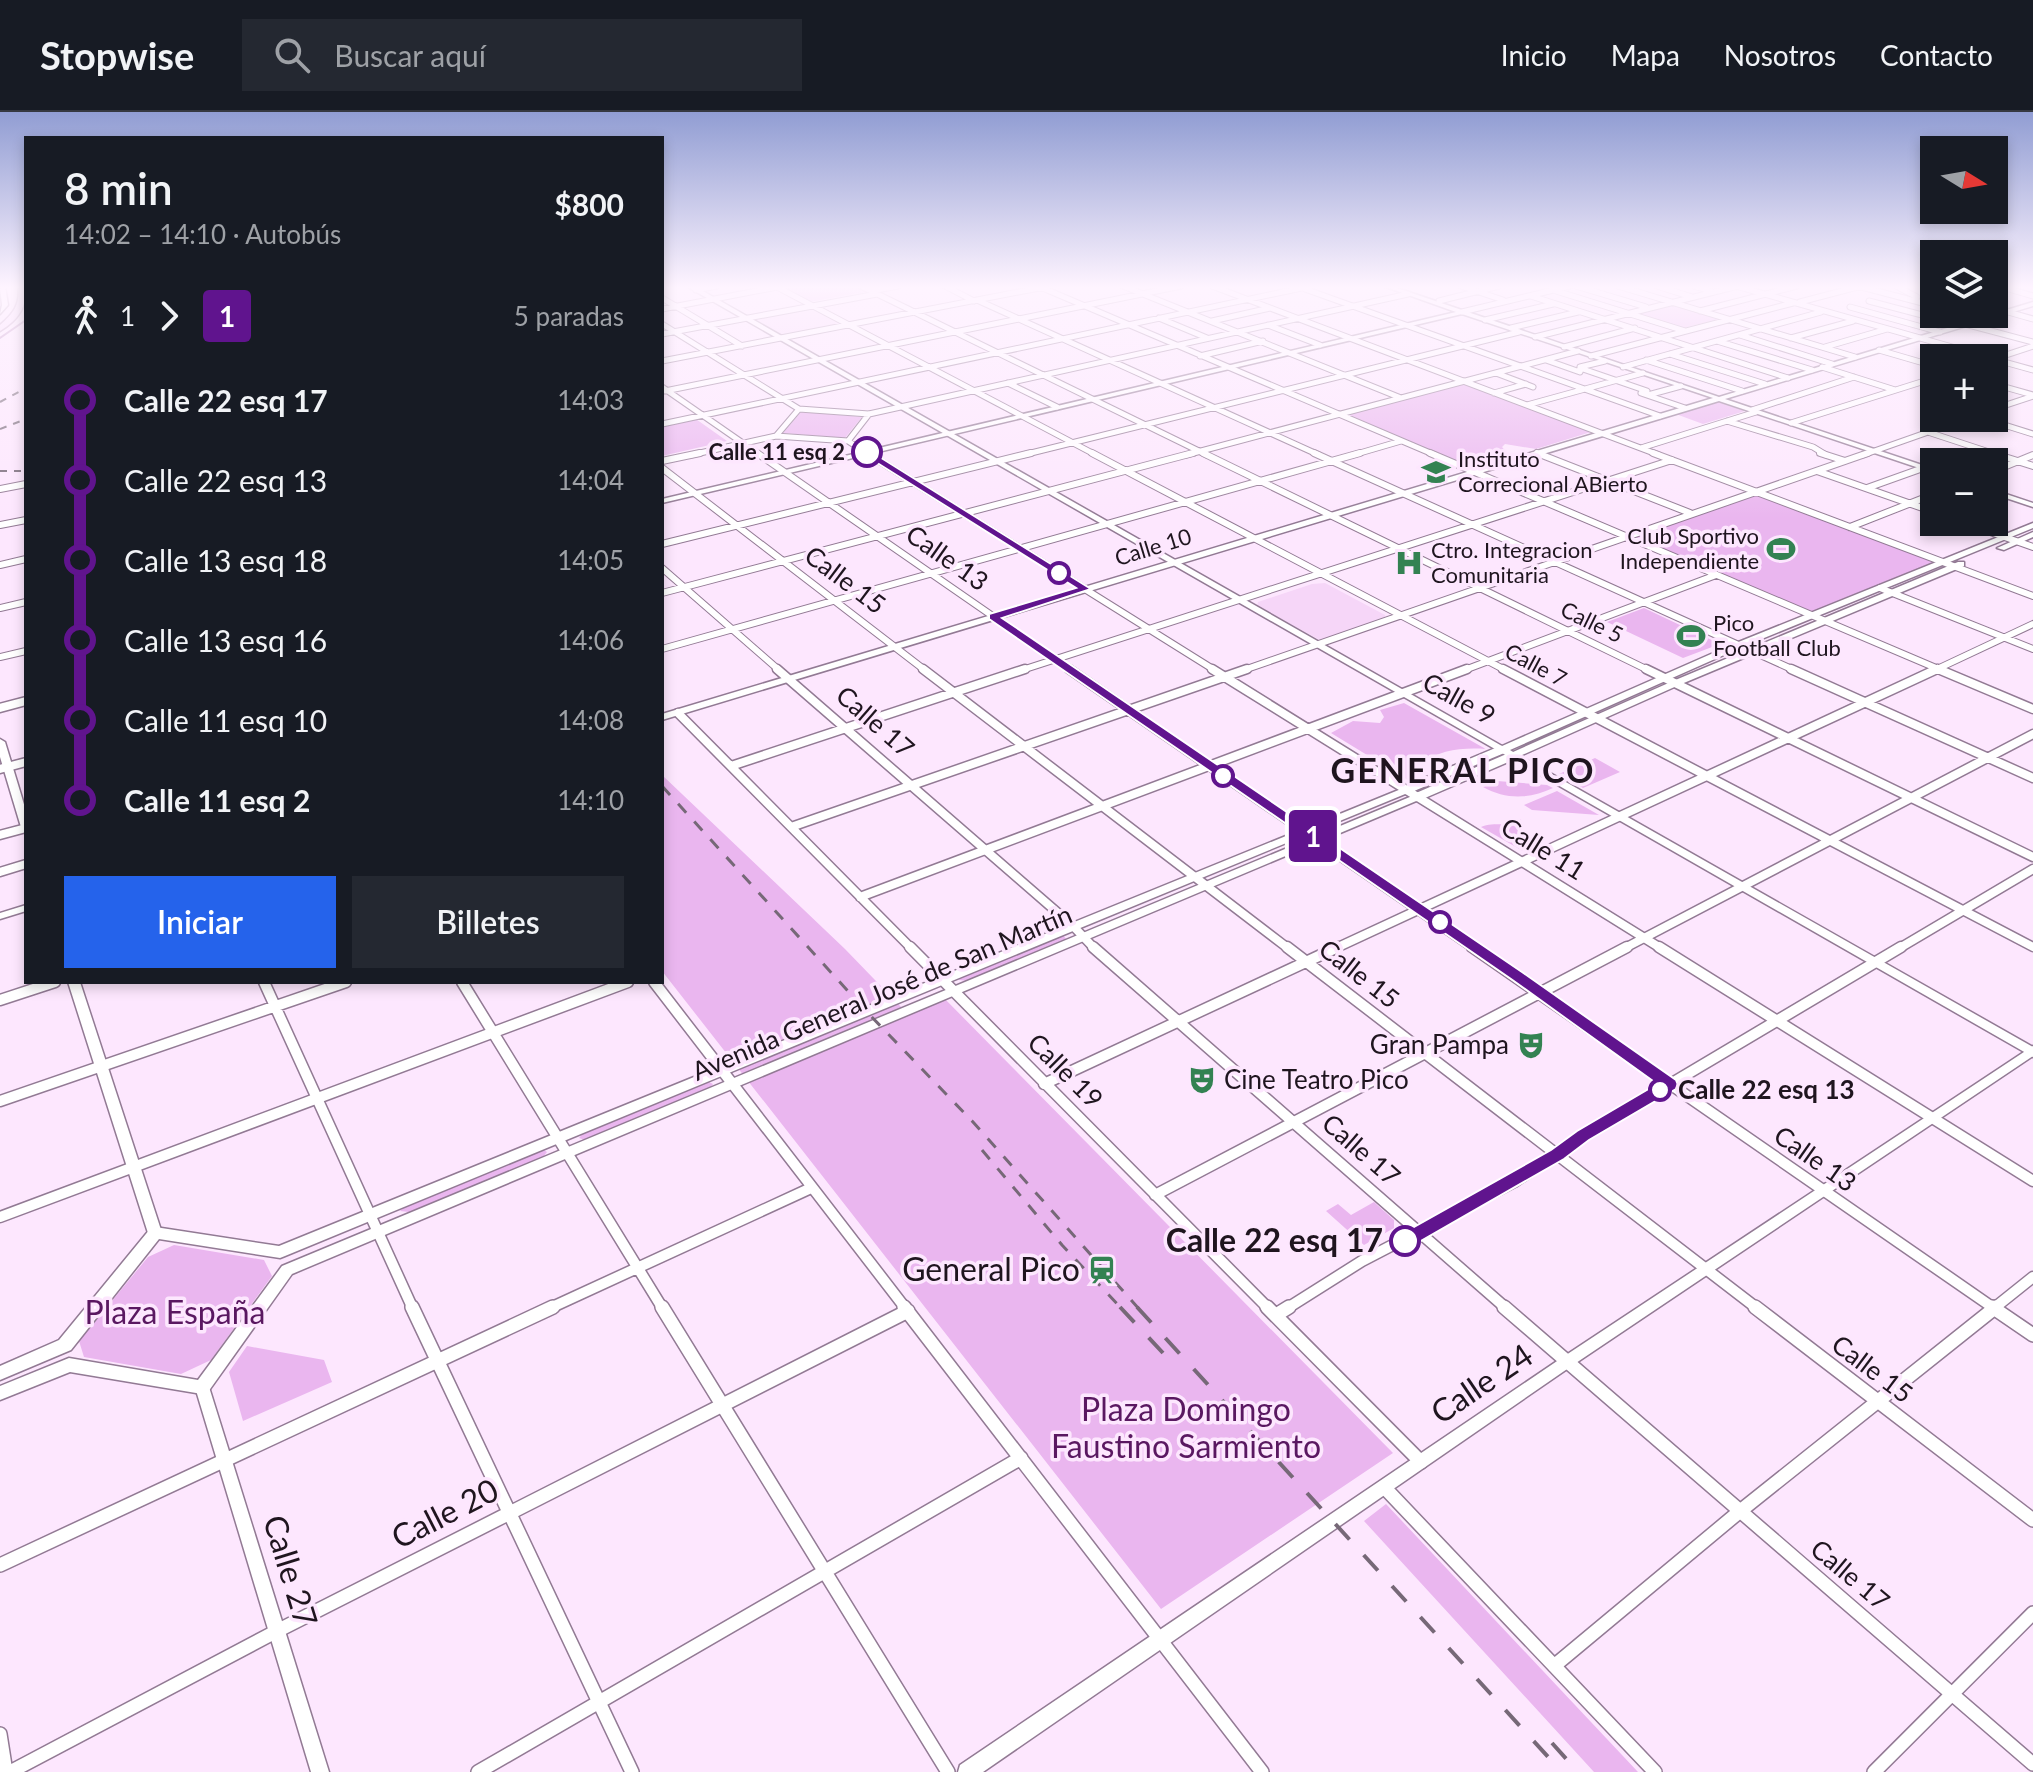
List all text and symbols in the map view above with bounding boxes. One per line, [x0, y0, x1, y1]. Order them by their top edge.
search box [242, 19, 802, 91]
text: Stopwise [40, 32, 194, 78]
icon: search [270, 33, 314, 77]
text: Buscar aquí [334, 37, 486, 73]
text: Inicio [1501, 38, 1567, 72]
text: Mapa [1611, 38, 1680, 72]
text: Nosotros [1724, 38, 1836, 72]
text: Contacto [1880, 38, 1993, 72]
north arrow [1920, 136, 2008, 224]
map controls [1920, 136, 2008, 536]
text: 8 min [64, 162, 173, 214]
text: $800 [554, 186, 624, 222]
text: 14:02 – 14:10 · Autobús [64, 218, 341, 250]
button: layers [1920, 240, 2008, 328]
icon: walk [64, 294, 108, 338]
icon: forward [147, 294, 191, 338]
text: 1 [219, 299, 235, 333]
text: 1 [120, 300, 135, 332]
text: 5 paradas [514, 300, 624, 332]
button: + [1920, 344, 2008, 432]
text: Calle 22 esq 17 [124, 382, 328, 418]
text: 14:03 [557, 384, 624, 416]
marker: Calle 11 esq 2 [852, 437, 882, 467]
place label: Calle 11 esq 2 [708, 438, 845, 465]
place label: Instituto Correcional ABierto [1458, 445, 1648, 497]
button: − [1920, 448, 2008, 536]
school or university icon: Instituto Correcional ABierto [1421, 457, 1451, 487]
text: Calle 22 esq 13 [124, 462, 327, 498]
text: 14:04 [557, 464, 624, 496]
street label: Calle 13 [900, 517, 995, 597]
street label: Calle 10 [1111, 522, 1195, 571]
place label: Club Sportivo Independiente [1620, 522, 1759, 574]
sports icon: Club Sportivo Independiente [1766, 534, 1796, 564]
place label: Ctro. Integracion Comunitaria [1431, 536, 1592, 588]
street label: Calle 15 [799, 538, 892, 620]
text: Calle 13 esq 18 [124, 542, 327, 578]
text: 14:05 [557, 544, 624, 576]
hospital icon: Ctro. Integracion Comunitaria [1394, 548, 1424, 578]
unlabelled marker [1048, 562, 1070, 584]
street label: Calle 5 [1557, 595, 1628, 648]
place label: Pico Football Club [1713, 609, 1841, 661]
sports icon: Pico Football Club [1676, 621, 1706, 651]
text: Calle 13 esq 16 [124, 622, 327, 658]
text: 14:06 [557, 624, 624, 656]
street label: Calle 7 [1501, 637, 1572, 692]
street label: Calle 9 [1418, 665, 1501, 731]
street label: Calle 17 [830, 679, 921, 764]
text: Calle 11 esq 10 [124, 702, 327, 738]
text: 14:08 [557, 704, 624, 736]
district label: GENERAL PICO [1331, 749, 1595, 790]
unlabelled marker [1212, 765, 1234, 787]
text: Calle 11 esq 2 [124, 782, 310, 818]
text: 14:10 [557, 784, 624, 816]
line badge: 1 [1287, 810, 1339, 862]
street label: Calle 11 [1496, 810, 1591, 886]
text: 1 [1305, 819, 1321, 853]
button: Iniciar [64, 876, 336, 968]
button: Billetes [352, 876, 624, 968]
street label: Avenida General José de San Martín [687, 897, 1076, 1087]
unlabelled marker [1429, 911, 1451, 933]
street label: Calle 15 [1313, 932, 1406, 1014]
street label: Calle 19 [1021, 1026, 1110, 1115]
place label: Gran Pampa [1370, 1028, 1509, 1060]
theatre icon: Gran Pampa [1516, 1030, 1546, 1060]
place label: Cine Teatro Pico [1224, 1063, 1409, 1095]
theatre icon: Cine Teatro Pico [1187, 1065, 1217, 1095]
place label: Calle 22 esq 13 [1678, 1073, 1855, 1105]
marker: Calle 22 esq 13 [1649, 1079, 1671, 1101]
street label: Calle 17 [1316, 1107, 1407, 1192]
street label: Calle 13 [1768, 1118, 1863, 1198]
place label: Calle 22 esq 17 [1166, 1220, 1383, 1259]
marker: Calle 22 esq 17 [1390, 1226, 1420, 1256]
place label: General Pico [902, 1249, 1080, 1288]
station icon: General Pico [1087, 1255, 1117, 1285]
park label: Plaza España [85, 1292, 265, 1331]
street label: Calle 15 [1826, 1327, 1919, 1409]
street label: Calle 24 [1423, 1335, 1540, 1431]
park label: Plaza Domingo Faustino Sarmiento [1051, 1389, 1321, 1465]
street label: Calle 20 [384, 1469, 504, 1556]
street label: Calle 27 [256, 1510, 327, 1631]
street label: Calle 17 [1805, 1532, 1897, 1616]

